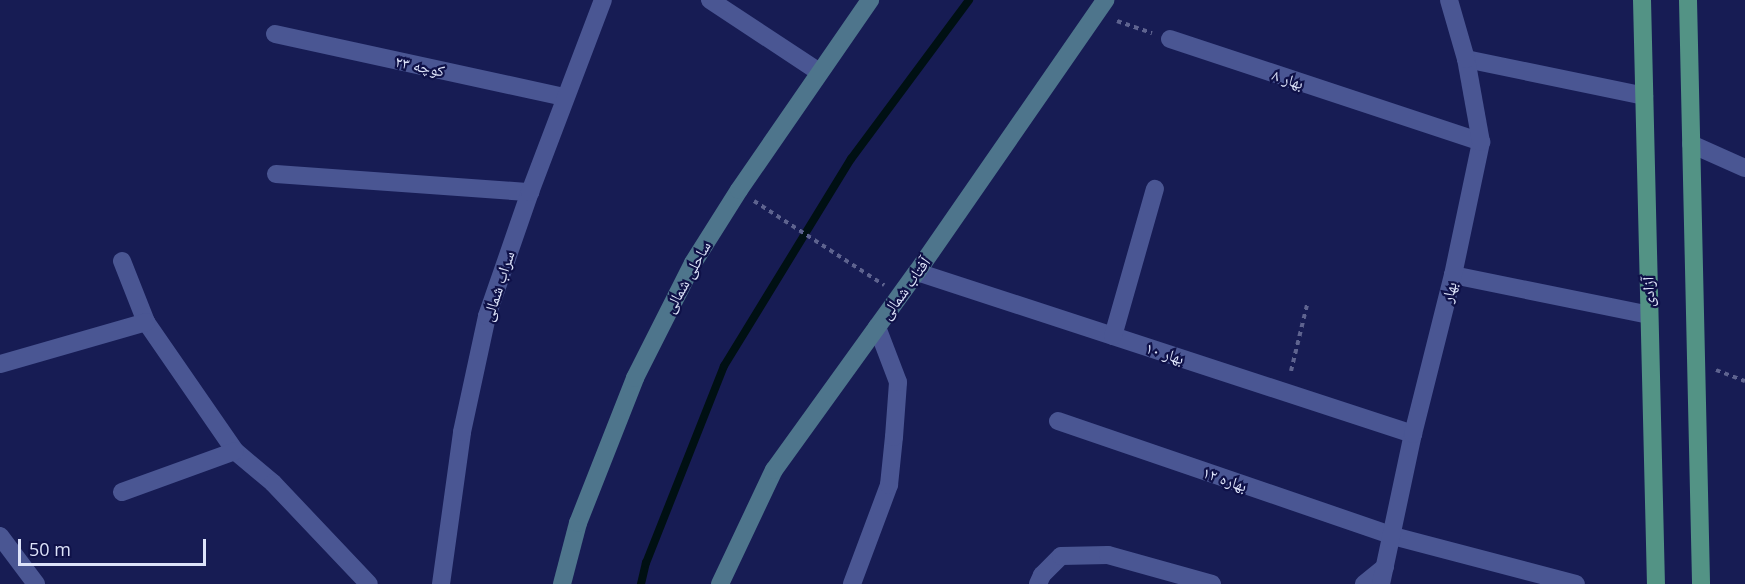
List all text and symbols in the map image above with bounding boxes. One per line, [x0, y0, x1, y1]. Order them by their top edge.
street label: کوچه ۲۳ [394, 51, 446, 81]
street label: بهار ۸ [1270, 65, 1306, 93]
street label: ساحلی شمالی [659, 238, 715, 316]
street label: سراب شمالی [478, 248, 518, 324]
street label: آفتاب شمالی [876, 253, 934, 323]
street label: آزادی [1638, 277, 1658, 307]
street label: بهار [1437, 280, 1461, 304]
street label: بهار ۱۰ [1143, 338, 1187, 368]
street label: بهاره ۱۲ [1200, 462, 1250, 496]
scale bar [21, 527, 208, 565]
text: 50 m [29, 537, 71, 561]

